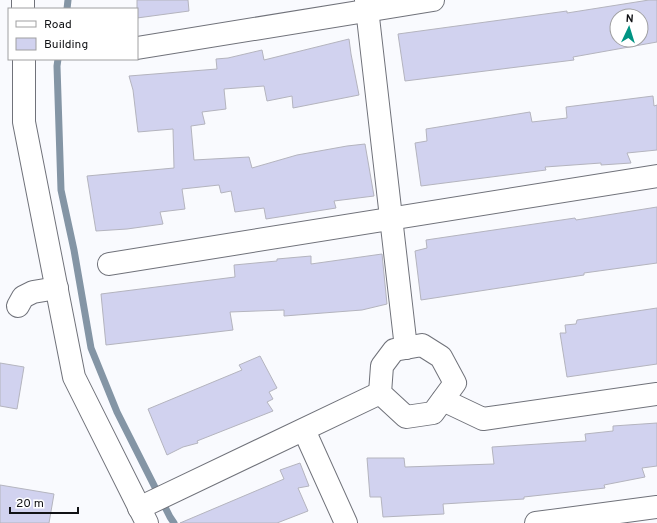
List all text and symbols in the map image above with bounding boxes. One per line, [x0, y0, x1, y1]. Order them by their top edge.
legend [8, 8, 138, 60]
north arrow [609, 8, 649, 48]
text: N [625, 12, 634, 26]
text: Road [44, 17, 72, 33]
text: Building [44, 37, 88, 53]
scale bar [10, 489, 78, 515]
text: 20 m [16, 496, 44, 512]

